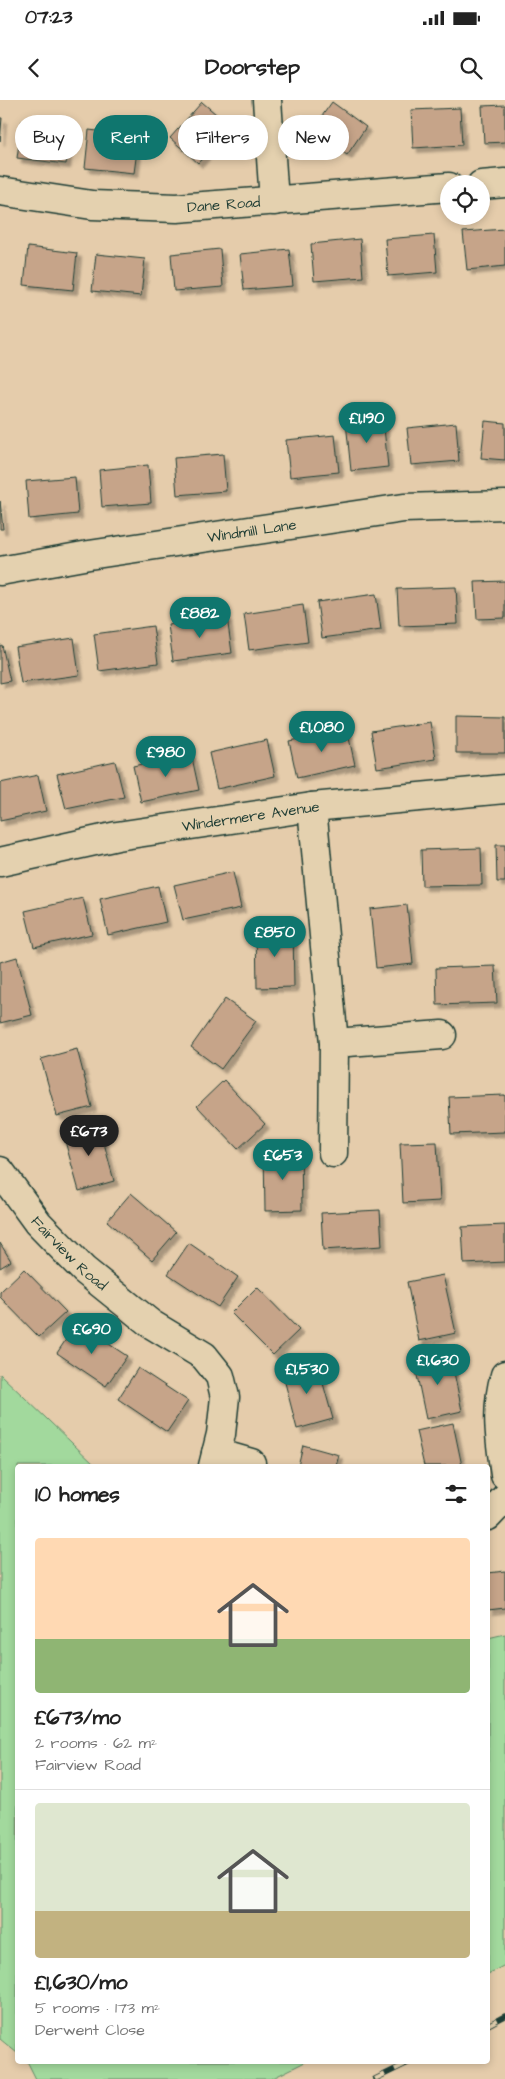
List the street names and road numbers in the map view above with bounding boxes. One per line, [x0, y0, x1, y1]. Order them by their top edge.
street label: Dane Road [186, 192, 262, 218]
street label: Windmill Lane [206, 514, 298, 548]
street label: Windermere Avenue [180, 796, 320, 837]
street label: Fairview Road [26, 1212, 112, 1296]

